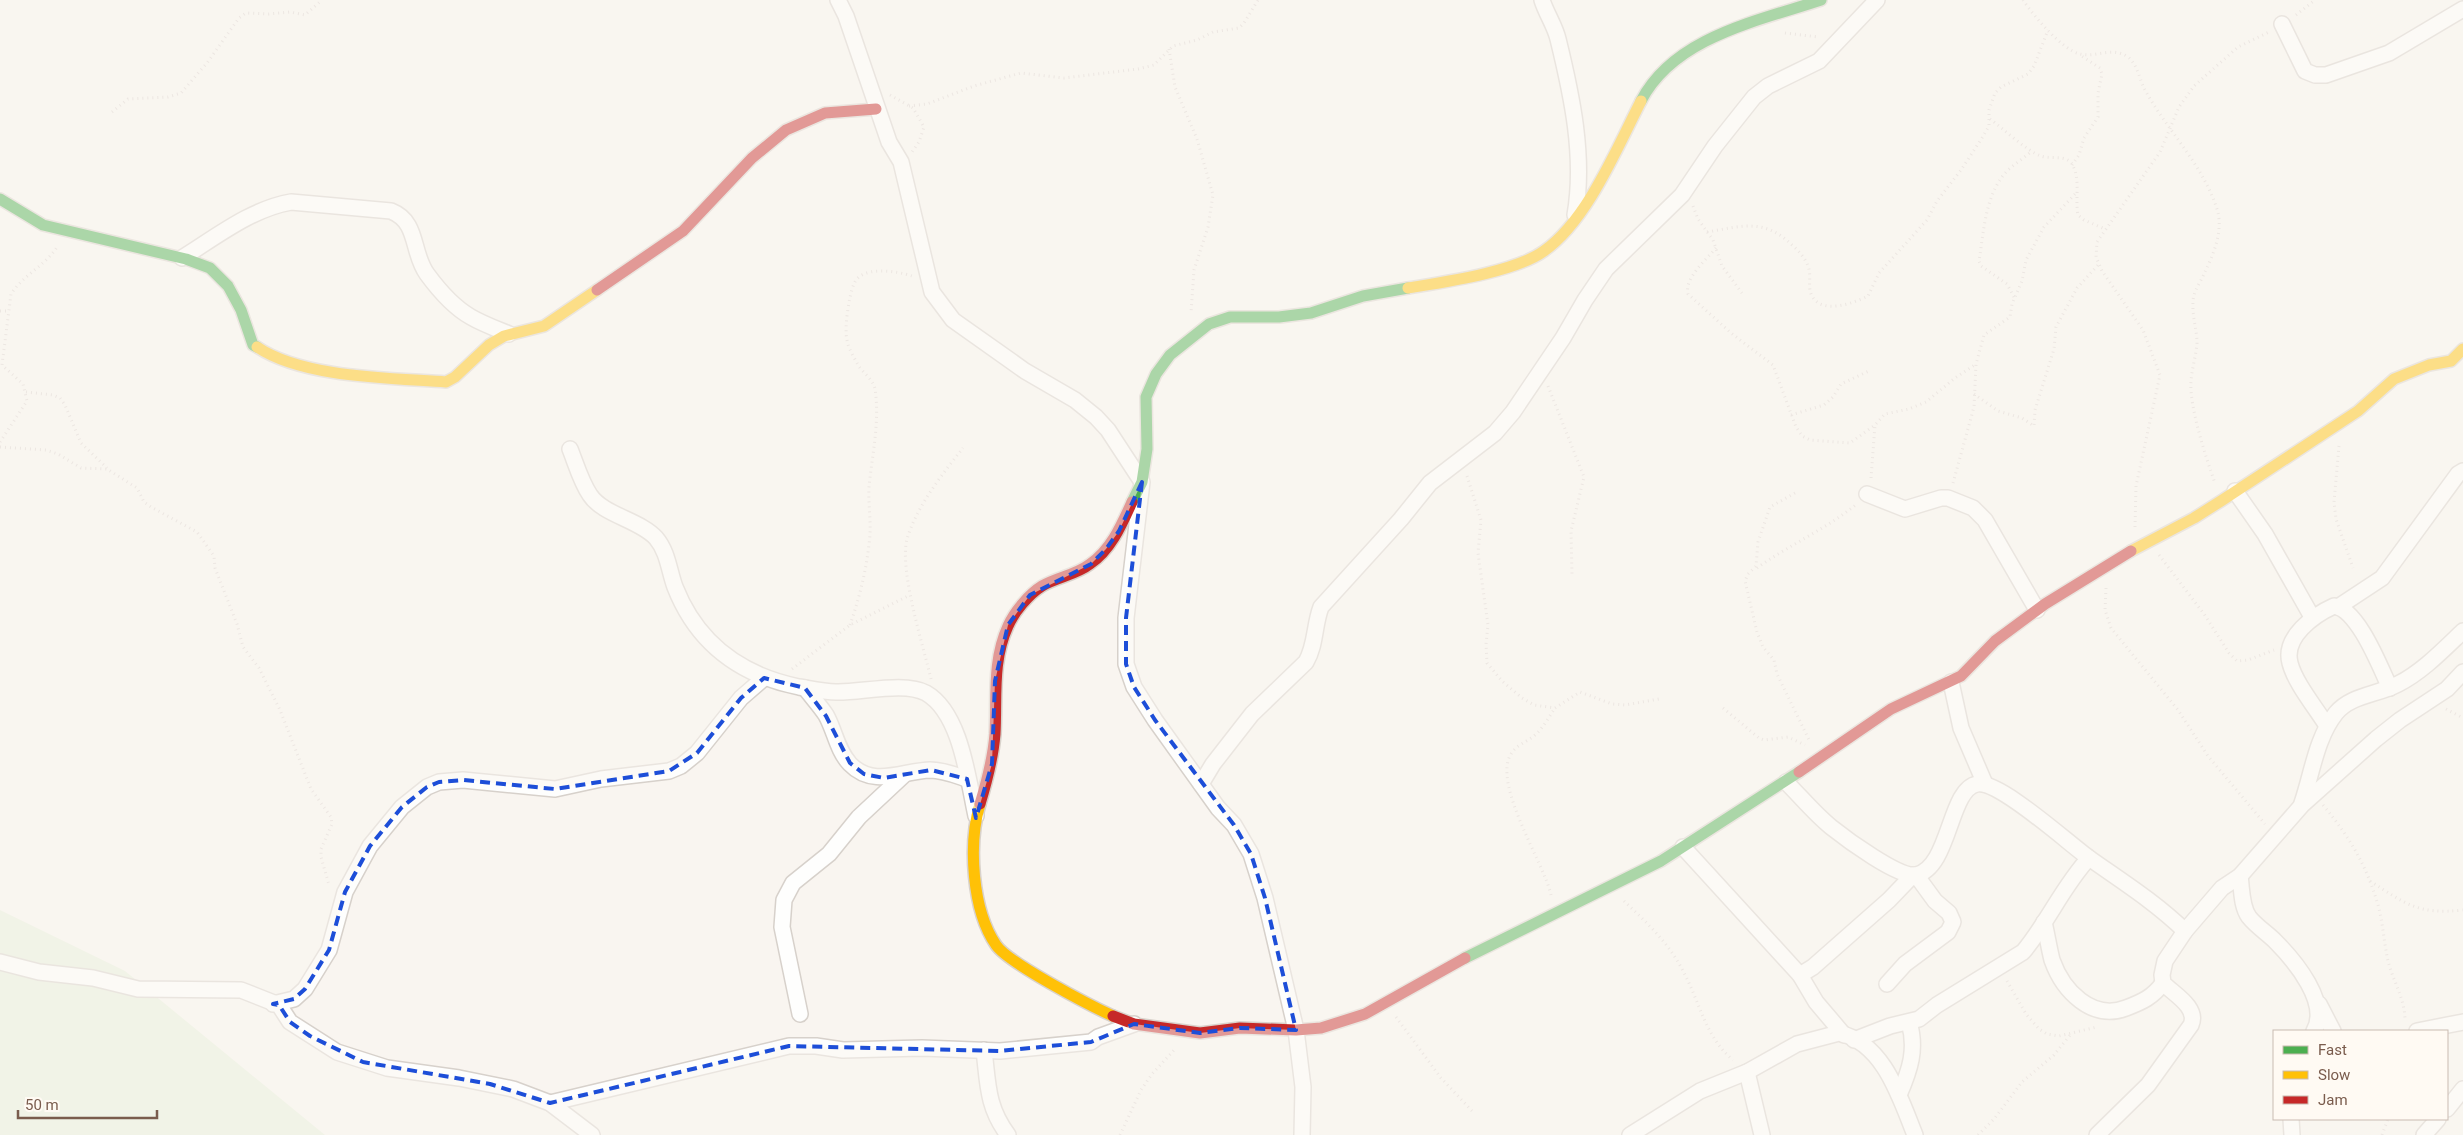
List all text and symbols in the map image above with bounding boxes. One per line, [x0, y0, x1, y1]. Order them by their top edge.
legend [2273, 1030, 2448, 1120]
text: Fast [2318, 1041, 2347, 1059]
text: Slow [2318, 1066, 2350, 1084]
scale bar [18, 1088, 156, 1120]
text: Jam [2318, 1091, 2348, 1109]
text: 50 m [25, 1096, 59, 1114]

